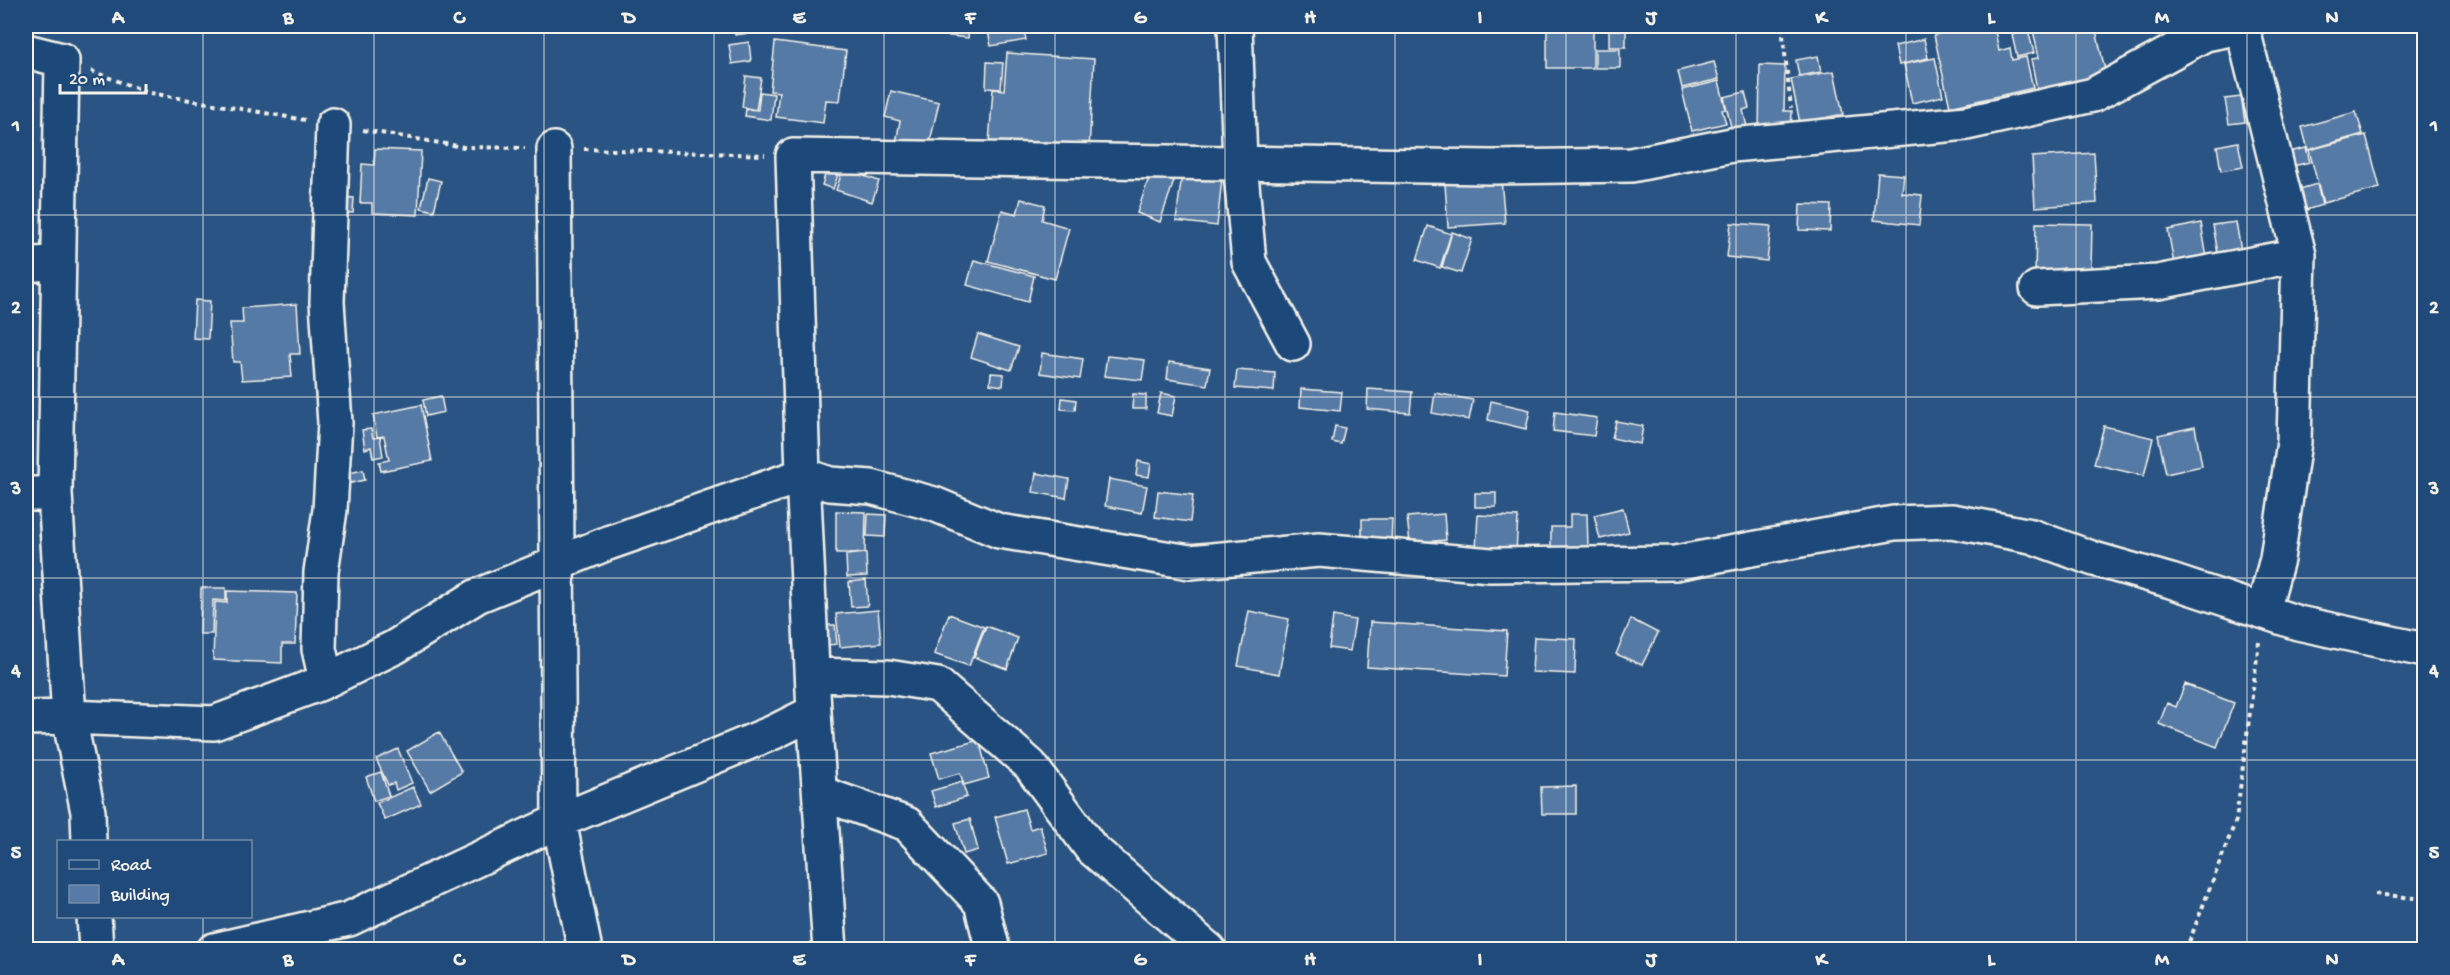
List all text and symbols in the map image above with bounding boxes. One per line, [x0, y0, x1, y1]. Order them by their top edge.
text: A [111, 8, 126, 31]
text: B [282, 8, 294, 31]
text: C [453, 8, 467, 31]
text: D [620, 8, 636, 31]
text: E [793, 8, 807, 31]
text: F [964, 8, 977, 31]
text: G [1134, 8, 1148, 31]
text: H [1304, 8, 1316, 31]
text: I [1478, 8, 1483, 31]
text: J [1645, 8, 1658, 31]
text: K [1814, 8, 1829, 31]
text: L [1987, 8, 1996, 31]
text: M [2155, 8, 2170, 31]
text: N [2325, 8, 2339, 31]
scale bar [60, 57, 146, 95]
text: 20 m [69, 70, 105, 91]
text: 1 [11, 116, 20, 139]
text: 1 [2429, 116, 2438, 139]
text: 2 [11, 298, 21, 321]
text: 2 [2429, 298, 2439, 321]
text: 3 [10, 479, 21, 502]
text: 3 [2428, 479, 2439, 502]
text: 4 [10, 661, 21, 684]
text: 4 [2428, 661, 2439, 684]
legend [57, 840, 252, 918]
text: 5 [11, 843, 22, 866]
text: 5 [2429, 843, 2440, 866]
text: Road [111, 856, 152, 877]
text: Building [110, 886, 170, 907]
text: A [111, 950, 126, 973]
text: B [282, 950, 294, 973]
text: C [453, 950, 467, 973]
text: D [620, 950, 636, 973]
text: E [793, 950, 807, 973]
text: F [964, 950, 977, 973]
text: G [1134, 950, 1148, 973]
text: H [1304, 950, 1316, 973]
text: I [1478, 950, 1483, 973]
text: J [1645, 950, 1658, 973]
text: K [1814, 950, 1829, 973]
text: L [1987, 950, 1996, 973]
text: M [2155, 950, 2170, 973]
text: N [2325, 950, 2339, 973]

